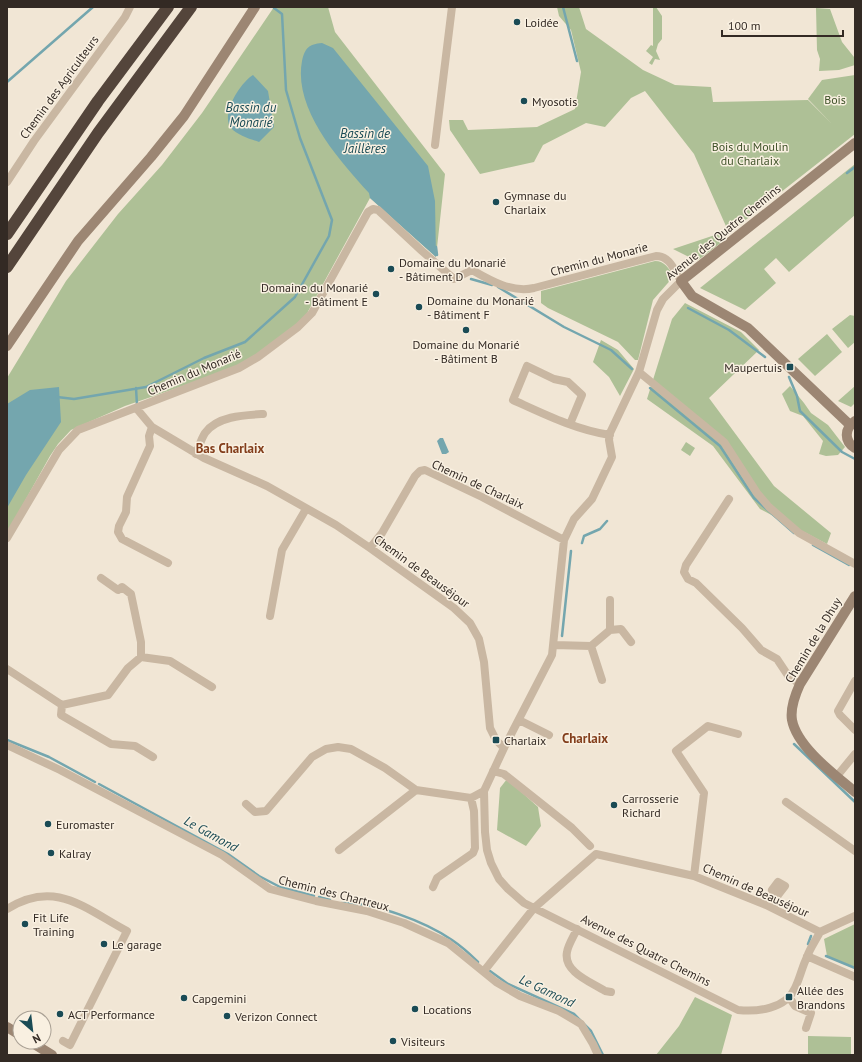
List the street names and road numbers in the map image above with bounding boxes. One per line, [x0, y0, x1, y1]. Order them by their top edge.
street label: Chemin des Agriculteurs [16, 32, 102, 142]
street label: Avenue des Quatre Chemins [662, 181, 784, 283]
street label: Chemin du Monarie [549, 239, 649, 279]
street label: Chemin du Monarié [145, 346, 243, 398]
street label: Chemin de Charlaix [429, 456, 527, 512]
street label: Chemin de Beauséjour [371, 531, 473, 611]
street label: Chemin de la Dhuy [782, 594, 845, 685]
street label: Chemin de Beauséjour [700, 860, 812, 920]
street label: Chemin des Chartreux [277, 872, 391, 914]
street label: Avenue des Quatre Chemins [579, 911, 713, 989]

